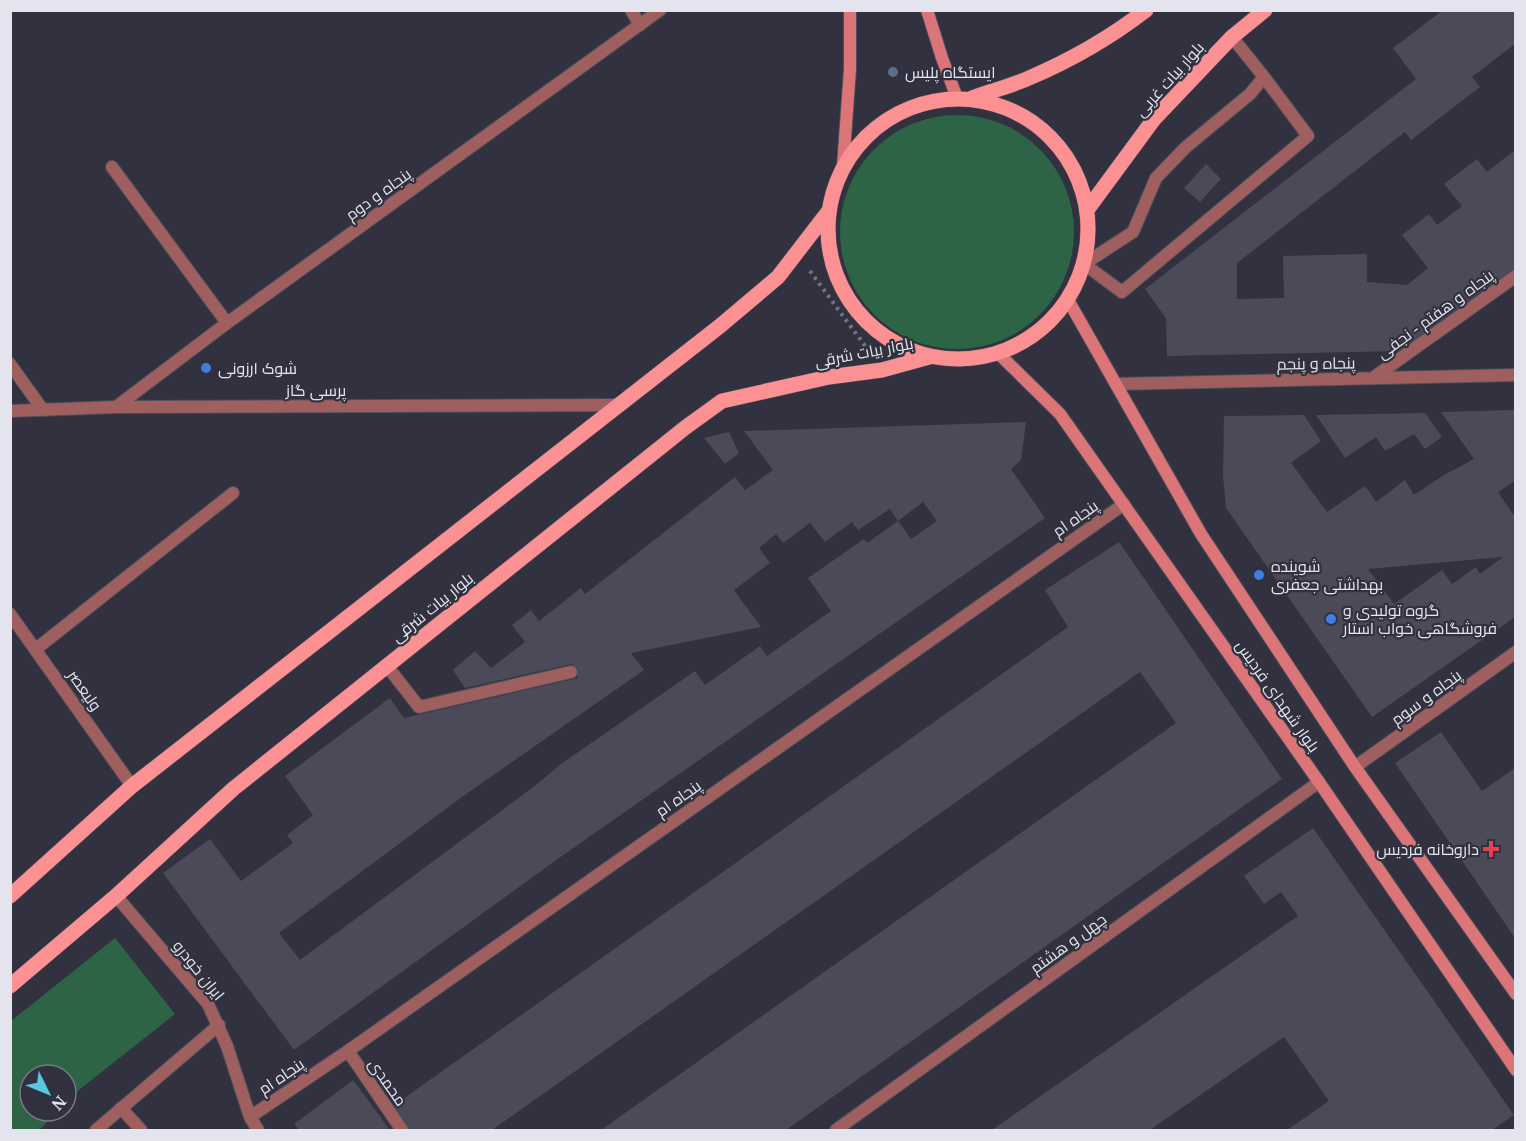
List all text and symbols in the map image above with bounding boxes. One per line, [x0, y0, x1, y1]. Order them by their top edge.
street label: بلوار بیات غربی [1129, 37, 1209, 121]
place label: ایستگاه پلیس [905, 61, 995, 84]
marker: ایستگاه پلیس [886, 65, 900, 79]
street label: پنجاه و دوم [341, 162, 416, 226]
street label: پنجاه و هفتم - نجفی [1372, 264, 1499, 365]
street label: بلوار بیات شرقی [813, 332, 915, 372]
street label: پنجاه و پنجم [1276, 351, 1356, 376]
place label: شوک ارزونی [218, 357, 297, 379]
marker: شوک ارزونی [199, 361, 213, 375]
street label: پرسی گاز [285, 379, 347, 402]
street label: پنجاه ام [1048, 494, 1103, 543]
place label: شوینده بهداشتی جعفری [1271, 555, 1383, 595]
street label: بلوار بیات شرقی [386, 567, 478, 647]
marker: شوینده بهداشتی جعفری [1252, 568, 1266, 582]
place label: گروه تولیدی و فروشگاهی خواب استار [1342, 599, 1497, 639]
marker: گروه تولیدی و فروشگاهی خواب استار [1324, 612, 1338, 626]
street label: بلوار شهدای فردیس [1231, 635, 1325, 757]
street label: ولیعصر [62, 664, 107, 715]
street label: پنجاه و سوم [1386, 664, 1467, 731]
street label: پنجاه ام [651, 774, 706, 823]
place label: داروخانه فردیس [1376, 838, 1479, 860]
marker: داروخانه فردیس [1484, 842, 1498, 856]
street label: چهل و هشتم [1025, 908, 1111, 979]
street label: ایران خودرو [168, 935, 230, 1005]
street label: پنجاه ام [254, 1052, 310, 1100]
street label: محمدی [364, 1054, 412, 1110]
north arrow [18, 1063, 78, 1123]
text: N [46, 1091, 71, 1116]

